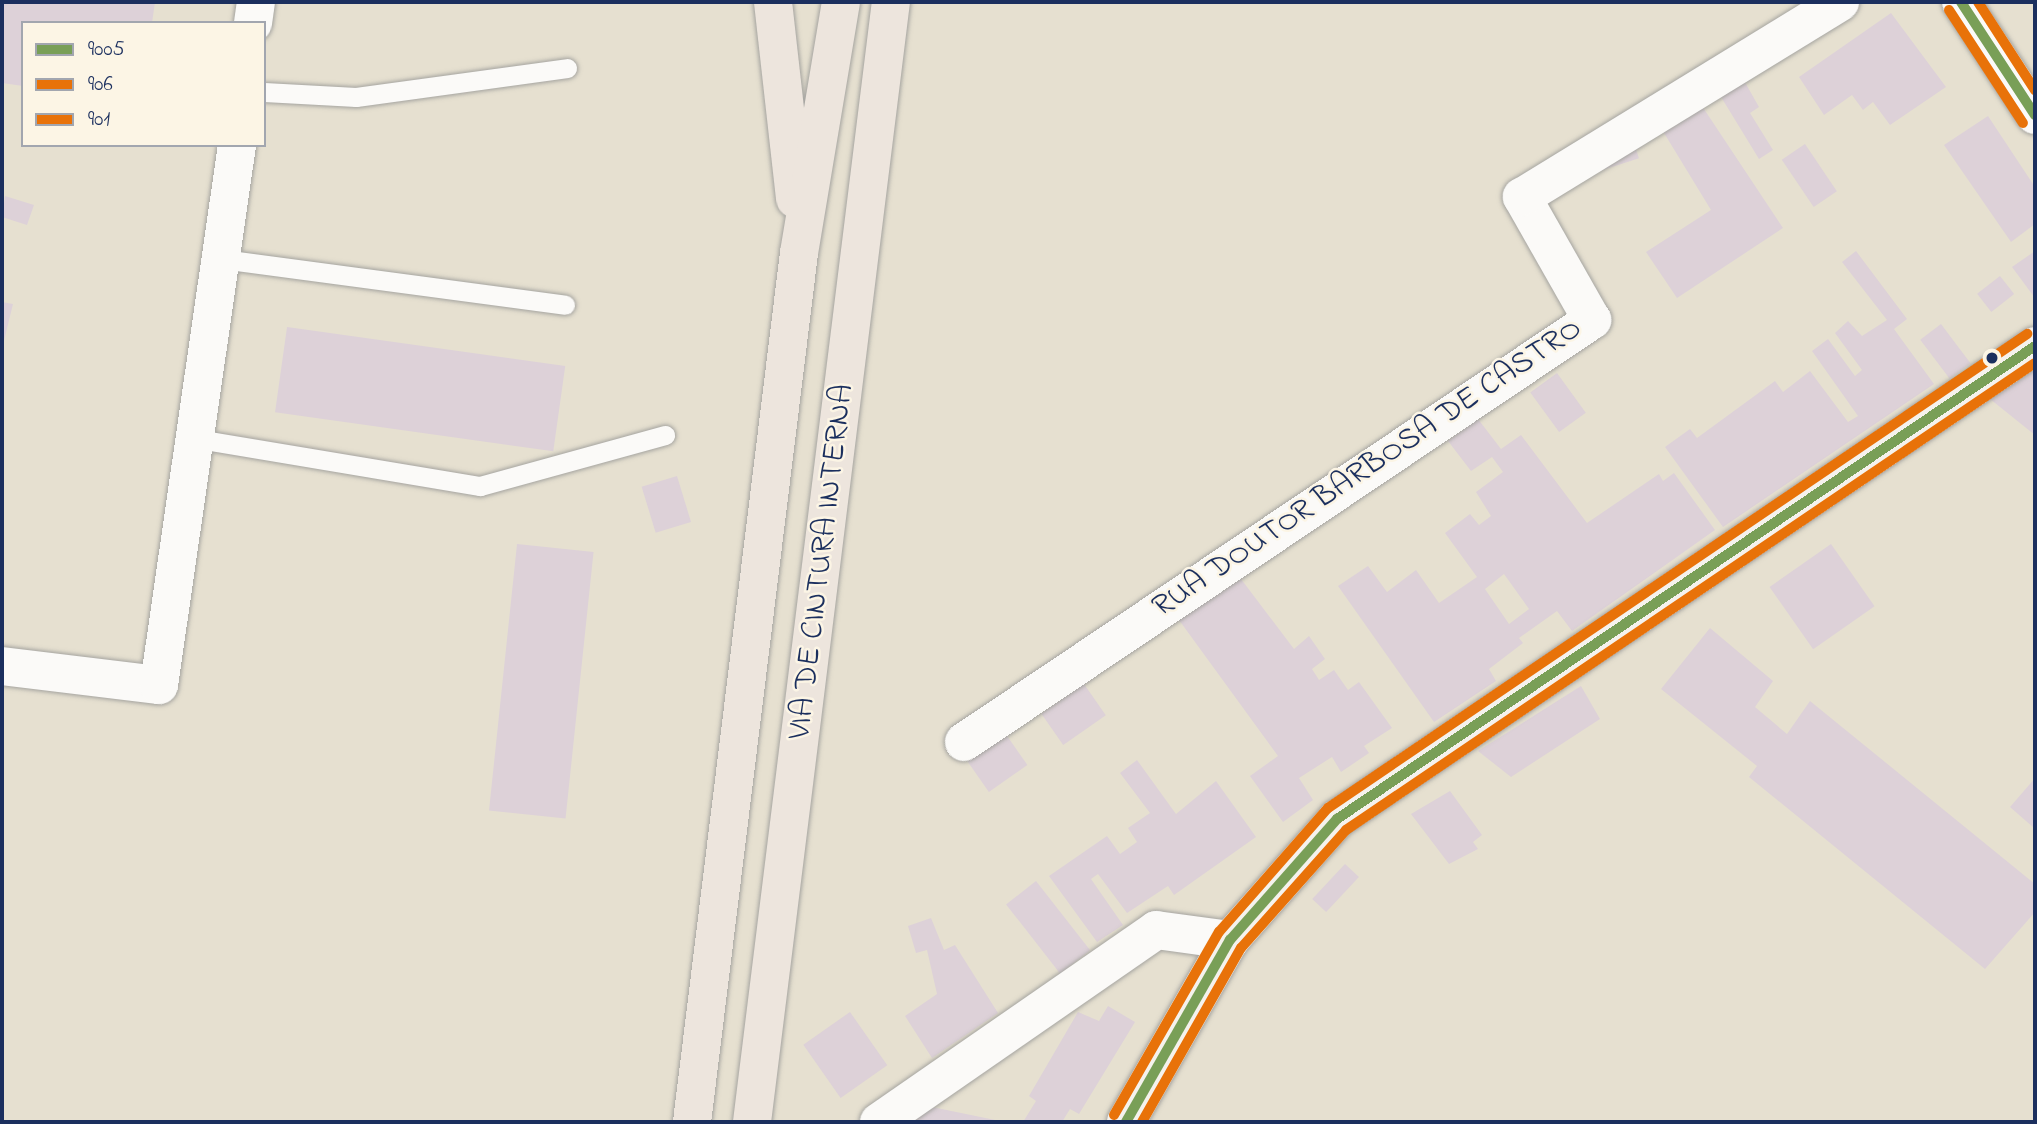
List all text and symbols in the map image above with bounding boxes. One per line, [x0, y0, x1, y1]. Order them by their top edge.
legend [21, 21, 266, 147]
text: 9005 [88, 35, 124, 65]
text: 906 [88, 70, 113, 100]
text: 901 [88, 105, 110, 135]
street label: RUA DOUTOR BARBOSA DE CASTRO [1146, 311, 1590, 627]
unlabelled marker [1985, 351, 1999, 365]
street label: VIA DE CINTURA INTERNA [782, 382, 864, 742]

